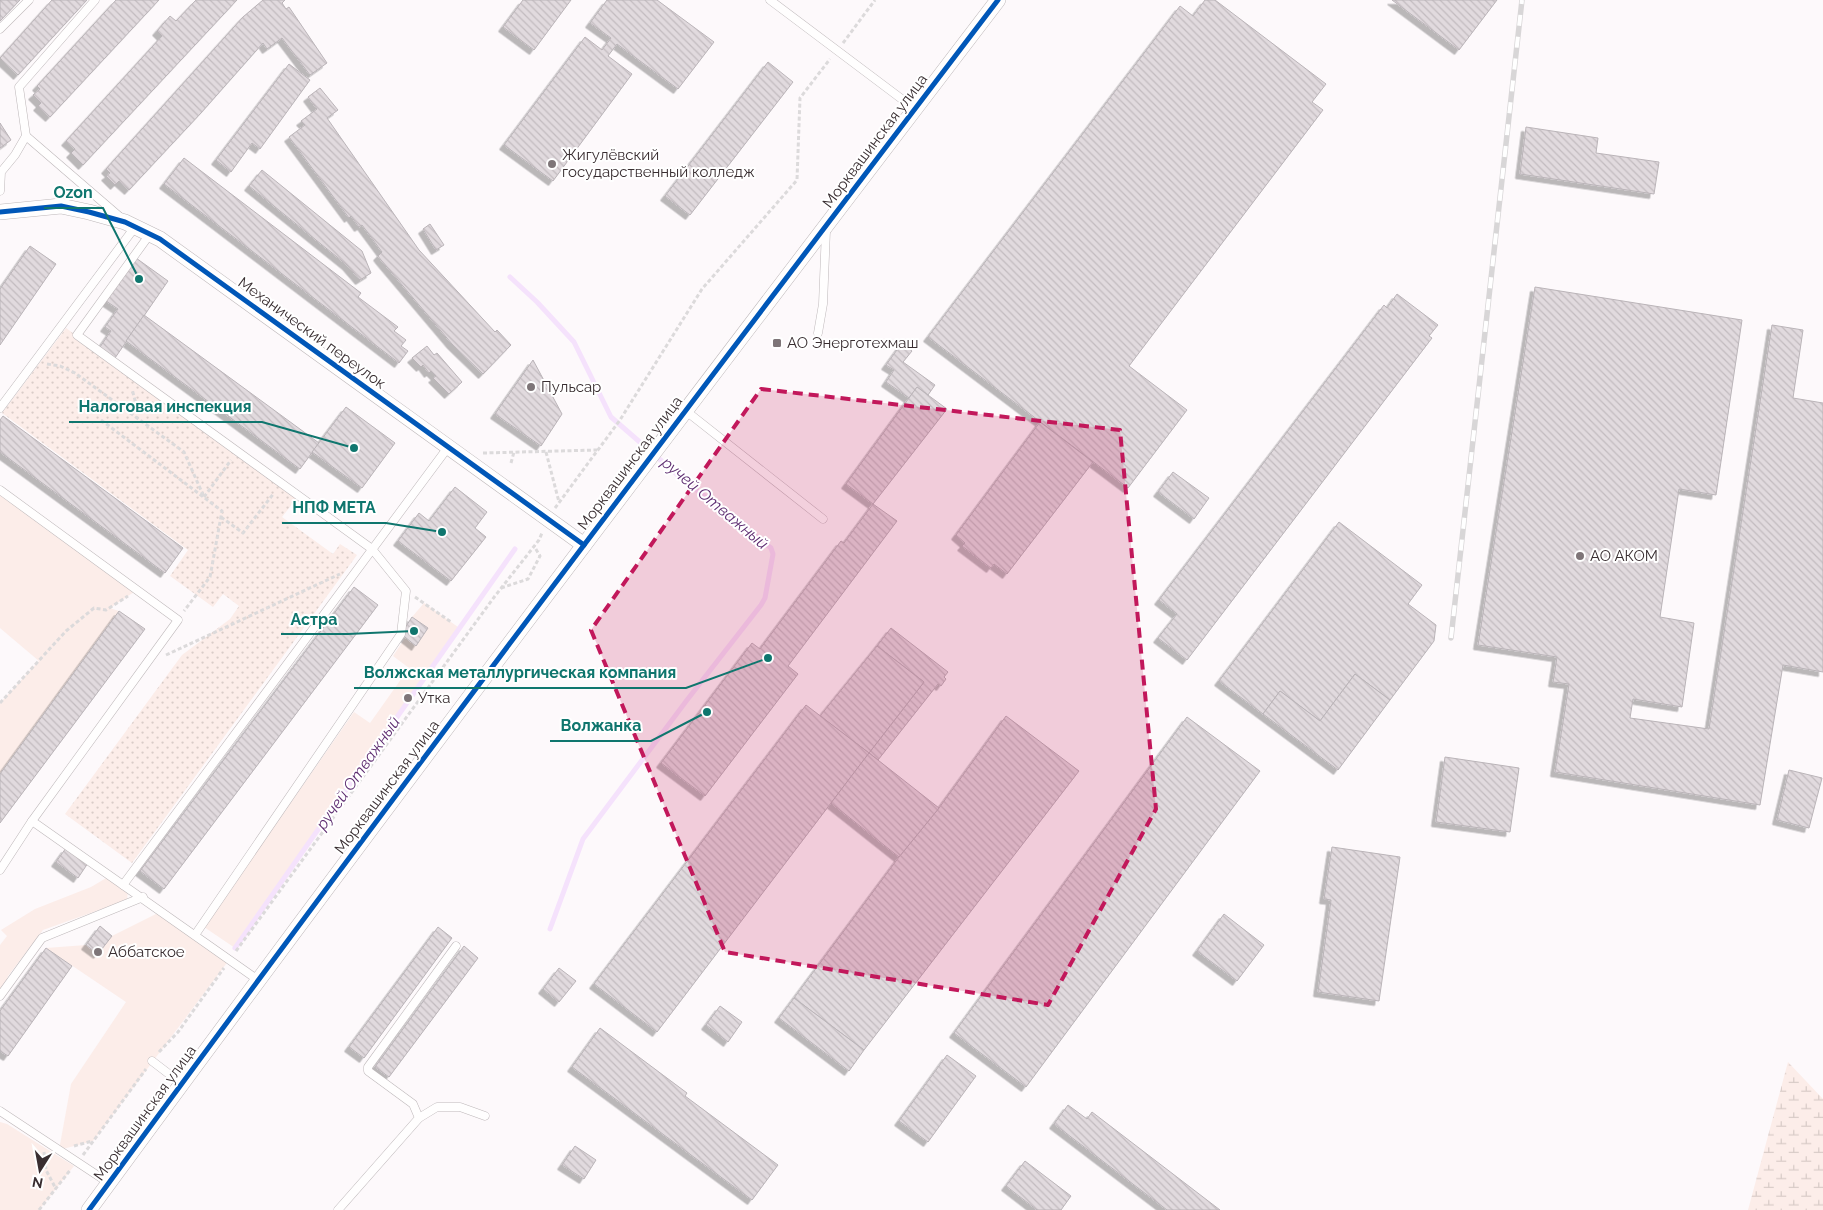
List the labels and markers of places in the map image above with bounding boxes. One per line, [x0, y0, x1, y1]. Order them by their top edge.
place label: Жигулёвский государственный колледж [562, 146, 755, 181]
marker: Жигулёвский государственный колледж [546, 158, 558, 170]
callout: Ozon [44, 177, 103, 208]
place label: АО Энерготехмаш [787, 334, 919, 352]
marker: АО Энерготехмаш [771, 337, 783, 349]
place label: Пульсар [541, 378, 601, 396]
marker: Пульсар [525, 381, 537, 393]
callout: Налоговая инспекция [69, 391, 262, 422]
callout: НПФ МЕТА [282, 492, 386, 523]
place label: АО АКОМ [1590, 547, 1658, 565]
marker: АО АКОМ [1574, 550, 1586, 562]
callout: Астра [281, 603, 348, 634]
callout: Волжская металлургическая компания [354, 657, 686, 688]
place label: Утка [418, 689, 450, 707]
marker: Утка [402, 692, 414, 704]
callout: Волжанка [550, 710, 651, 741]
place label: Аббатское [108, 943, 185, 961]
marker: Аббатское [92, 946, 104, 958]

